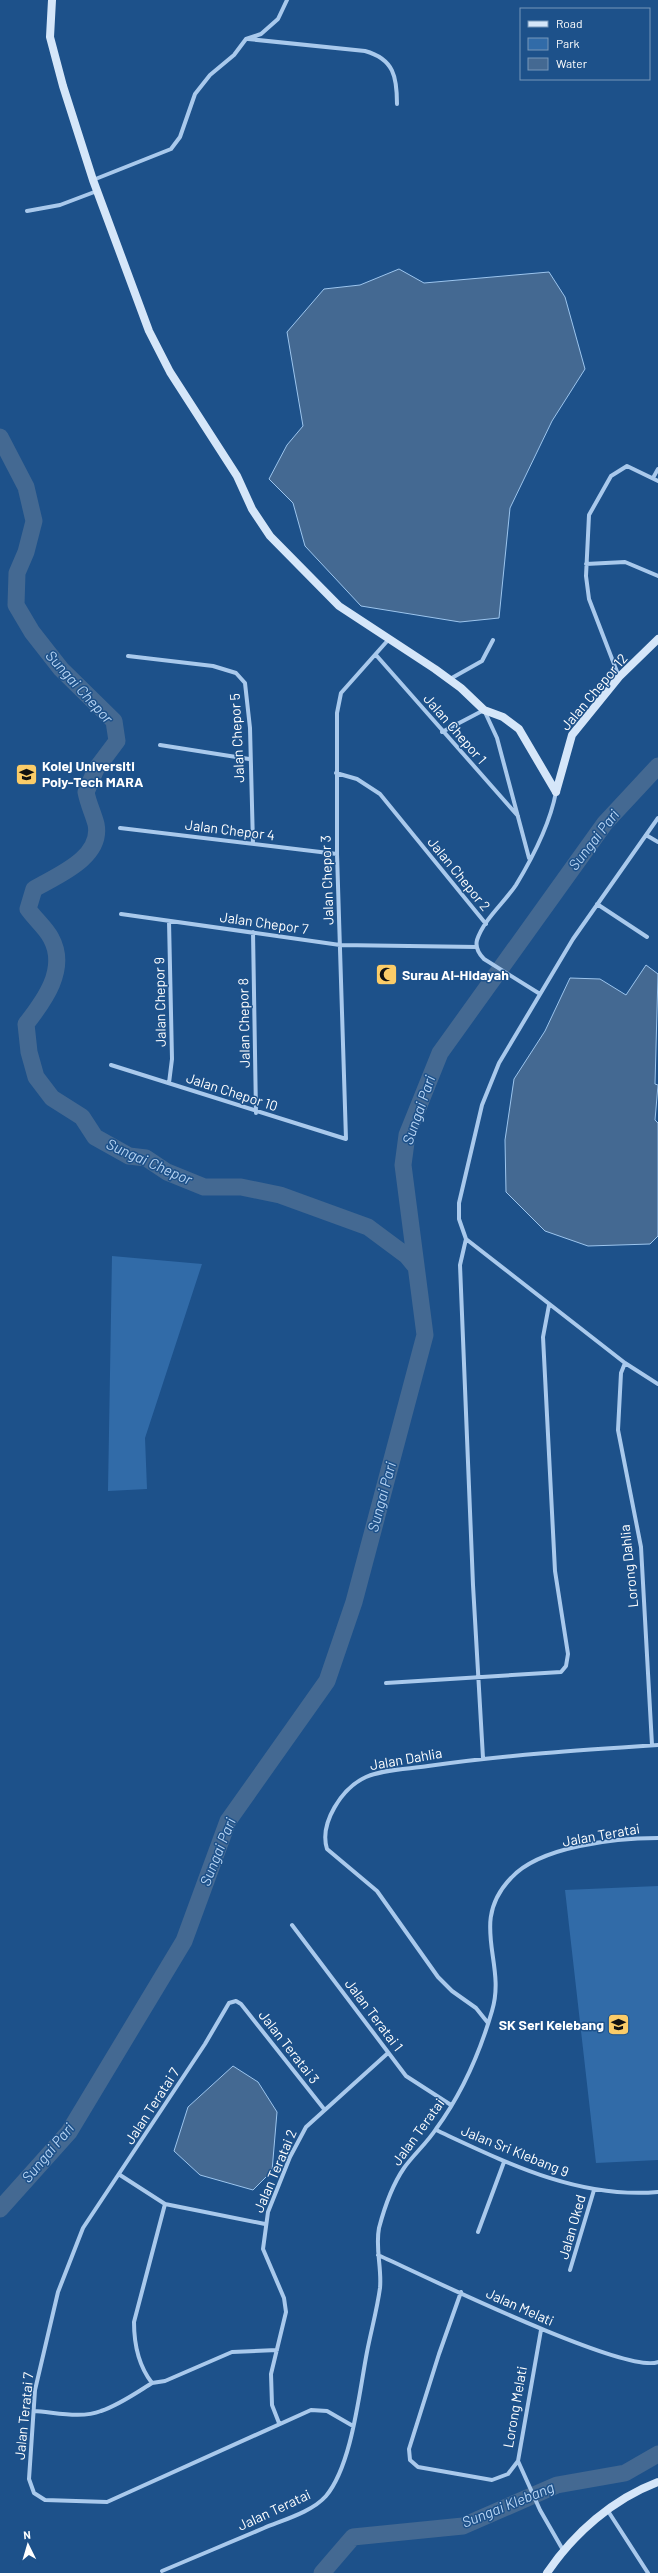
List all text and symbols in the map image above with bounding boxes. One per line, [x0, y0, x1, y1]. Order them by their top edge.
legend [520, 8, 650, 80]
text: Road [556, 16, 583, 30]
text: Park [556, 36, 580, 50]
text: Water [556, 56, 588, 70]
water label: Sungai Chepor [42, 646, 118, 727]
street label: Jalan Chepor 12 [557, 650, 631, 733]
street label: Jalan Chepor 1 [420, 690, 490, 767]
street label: Jalan Chepor 5 [226, 693, 247, 783]
place label: Kolej Universiti Poly-Tech MARA [42, 757, 144, 790]
school or university icon: Kolej Universiti Poly-Tech MARA [13, 761, 39, 787]
water label: Sungai Pari [564, 805, 623, 873]
street label: Jalan Chepor 4 [184, 816, 276, 843]
street label: Jalan Chepor 2 [424, 833, 494, 914]
street label: Jalan Chepor 3 [316, 835, 337, 925]
street label: Jalan Chepor 7 [219, 908, 310, 937]
street label: Jalan Chepor 9 [150, 957, 169, 1047]
mosque icon: Surau Al-Hidayah [373, 962, 399, 988]
place label: Surau Al-Hidayah [402, 966, 509, 983]
street label: Jalan Chepor 8 [234, 978, 253, 1068]
street label: Jalan Chepor 10 [184, 1069, 280, 1114]
water label: Sungai Pari [398, 1072, 438, 1147]
water label: Sungai Chepor [104, 1134, 196, 1188]
water label: Sungai Pari [363, 1459, 399, 1534]
street label: Lorong Dahlia [616, 1524, 641, 1608]
street label: Jalan Dahlia [368, 1744, 443, 1773]
water label: Sungai Pari [195, 1815, 239, 1888]
street label: Jalan Teratai [561, 1819, 641, 1850]
street label: Jalan Teratai 1 [342, 1975, 407, 2054]
street label: Jalan Teratai 3 [255, 2007, 323, 2087]
school or university icon: SK Seri Kelebang [606, 2012, 632, 2038]
place label: SK Seri Kelebang [499, 2016, 604, 2033]
street label: Jalan Teratai 7 [121, 2064, 183, 2147]
street label: Jalan Teratai [388, 2095, 448, 2168]
water label: Sungai Pari [17, 2119, 77, 2186]
street label: Jalan Sri Klebang 9 [459, 2121, 572, 2180]
street label: Jalan Teratai 2 [249, 2127, 300, 2215]
street label: Jalan Oked [554, 2193, 589, 2261]
street label: Jalan Melati [484, 2284, 557, 2329]
street label: Lorong Melati [499, 2365, 530, 2449]
street label: Jalan Teratai 7 [10, 2371, 37, 2461]
water label: Sungai Klebang [459, 2477, 557, 2531]
street label: Jalan Teratai [235, 2485, 313, 2534]
north arrow [8, 2525, 48, 2565]
text: N [23, 2528, 31, 2541]

